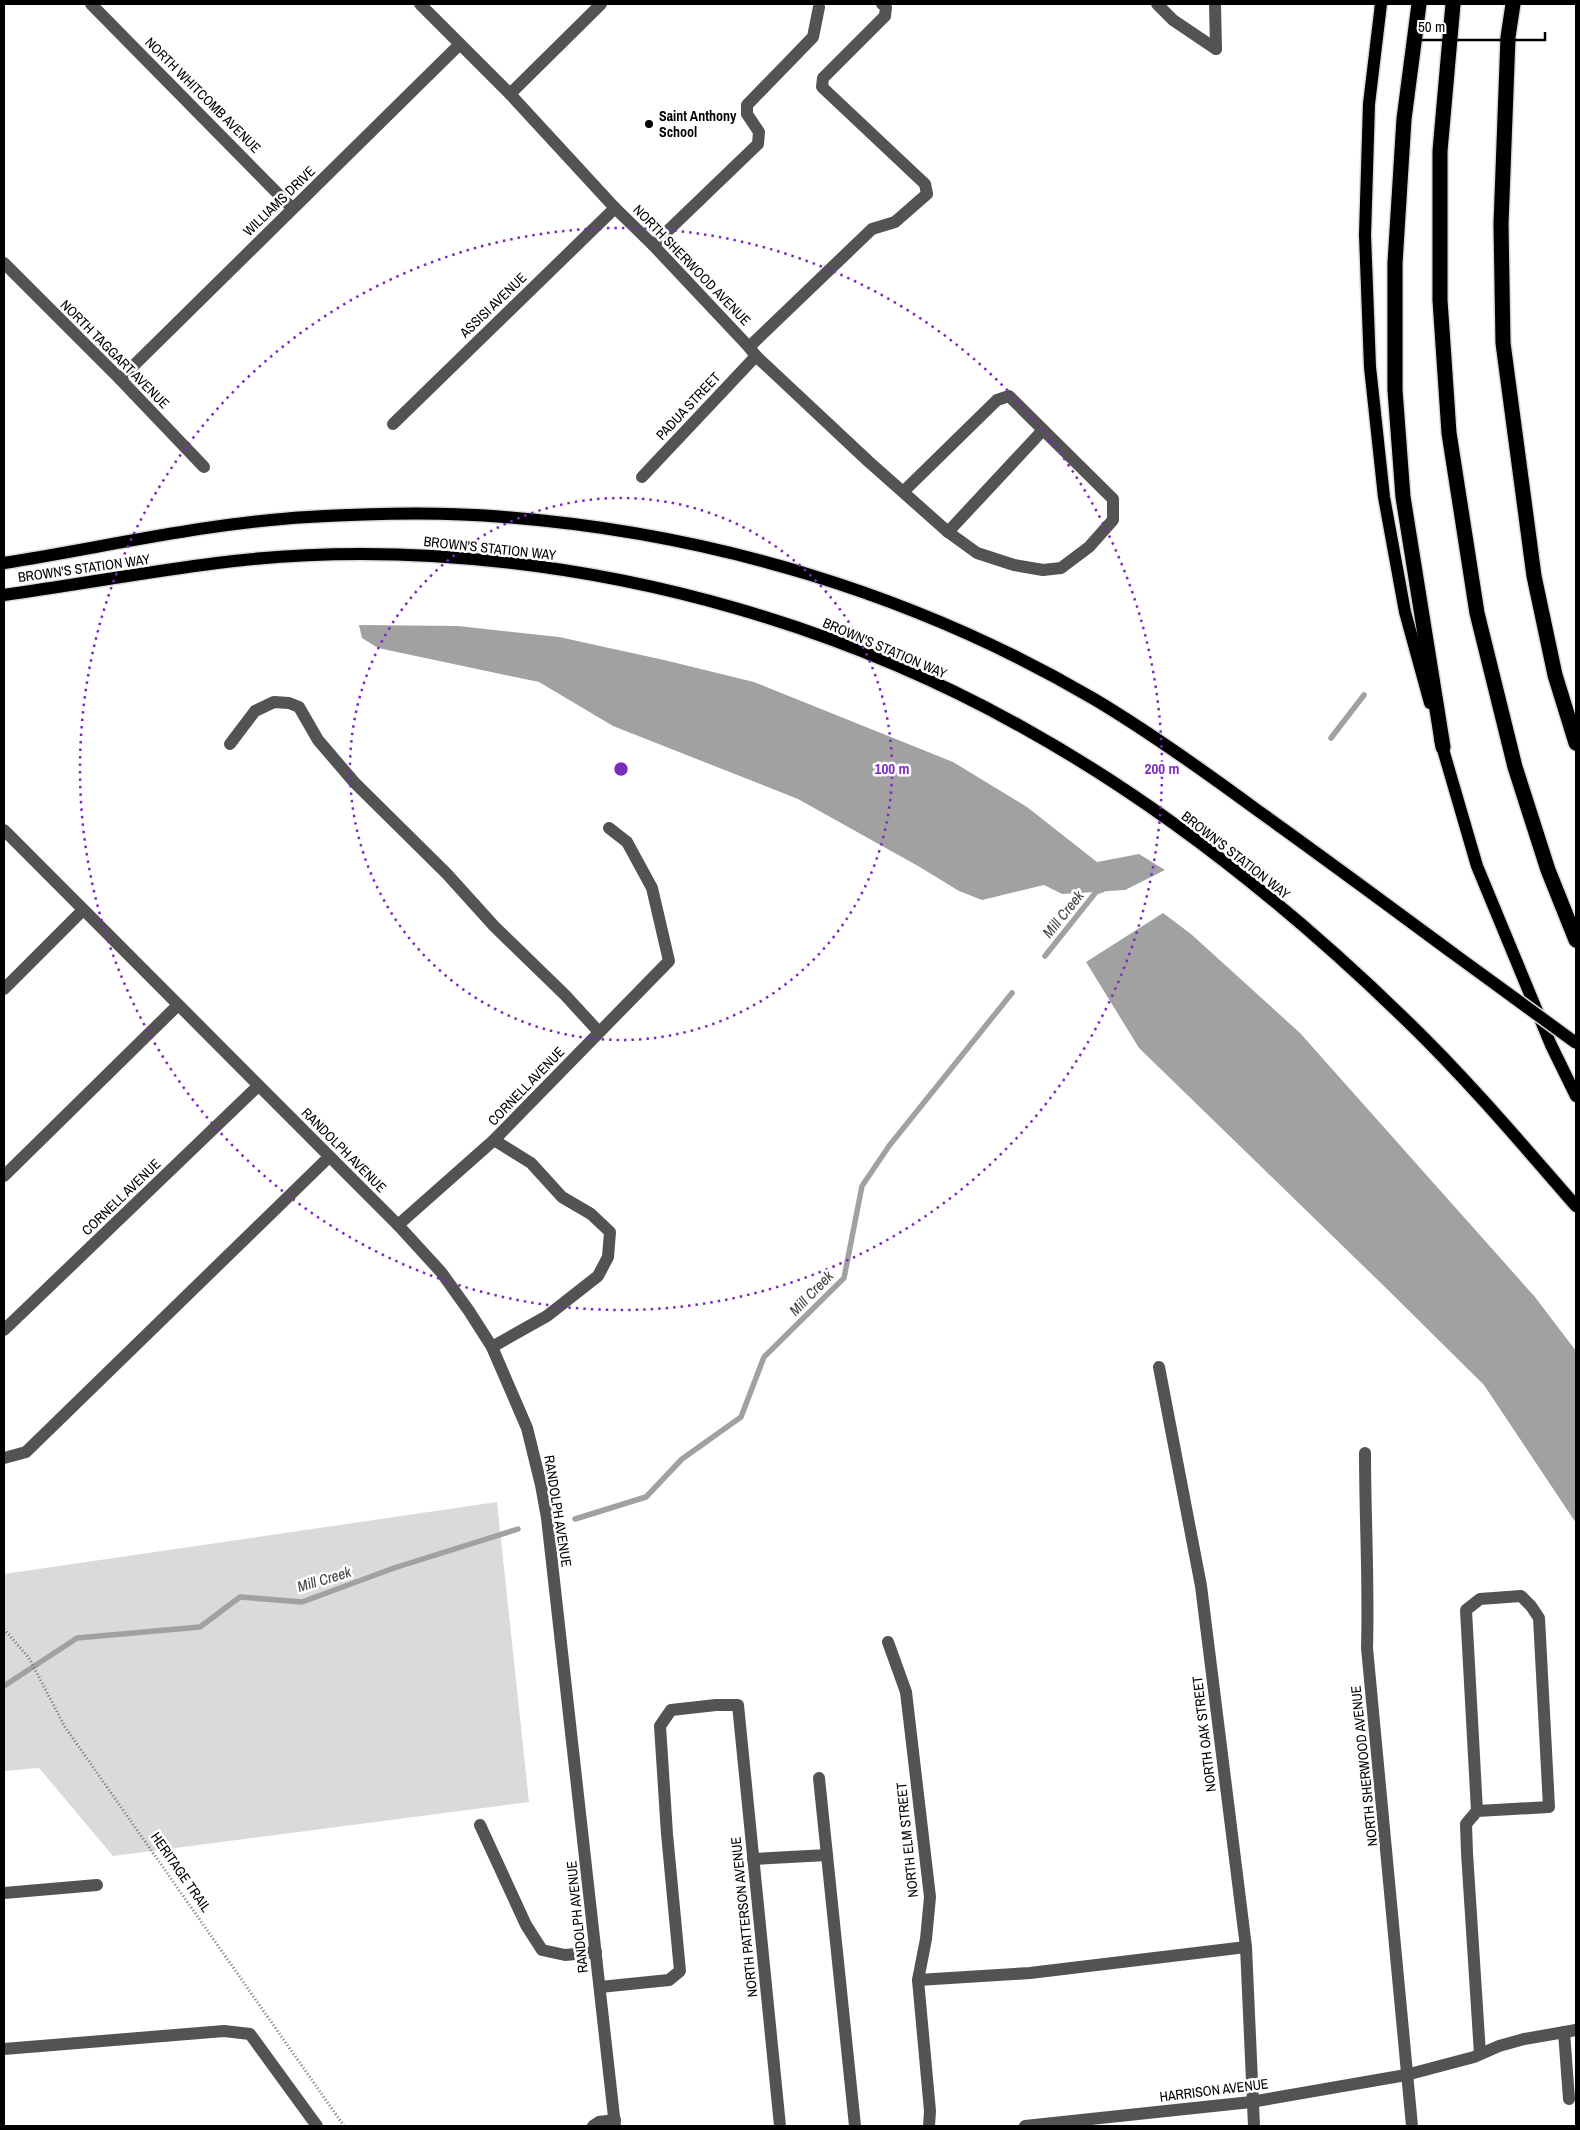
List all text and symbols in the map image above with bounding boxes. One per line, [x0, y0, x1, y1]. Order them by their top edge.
scale bar [1410, 10, 1545, 42]
text: 50 m [1418, 16, 1445, 37]
street label: NORTH WHITCOMB AVENUE [141, 33, 265, 157]
place label: Saint Anthony School [659, 107, 737, 141]
marker: Saint Anthony School [643, 118, 655, 130]
street label: WILLIAMS DRIVE [239, 162, 319, 240]
street label: NORTH SHERWOOD AVENUE [629, 201, 755, 329]
street label: ASSISI AVENUE [455, 269, 530, 342]
street label: NORTH TAGGART AVENUE [57, 296, 173, 412]
street label: PADUA STREET [652, 368, 724, 444]
street label: BROWN'S STATION WAY [423, 532, 558, 564]
street label: BROWN'S STATION WAY [17, 550, 152, 586]
street label: BROWN'S STATION WAY [820, 614, 950, 682]
text: 100 m [875, 758, 909, 779]
text: 200 m [1145, 758, 1179, 779]
centre of rings [612, 760, 630, 778]
street label: BROWN'S STATION WAY [1178, 807, 1294, 903]
water label: Mill Creek [1037, 885, 1089, 942]
street label: CORNELL AVENUE [484, 1043, 568, 1129]
street label: RANDOLPH AVENUE [298, 1104, 390, 1196]
street label: CORNELL AVENUE [78, 1155, 164, 1239]
water label: Mill Creek [784, 1265, 838, 1320]
street label: RANDOLPH AVENUE [540, 1454, 576, 1568]
water label: Mill Creek [294, 1561, 354, 1597]
street label: NORTH OAK STREET [1188, 1675, 1220, 1793]
street label: NORTH SHERWOOD AVENUE [1347, 1685, 1381, 1847]
street label: NORTH ELM STREET [892, 1781, 922, 1899]
street label: HERITAGE TRAIL [147, 1829, 216, 1916]
street label: NORTH PATTERSON AVENUE [727, 1836, 761, 1998]
street label: RANDOLPH AVENUE [562, 1860, 592, 1974]
street label: HARRISON AVENUE [1159, 2074, 1269, 2106]

